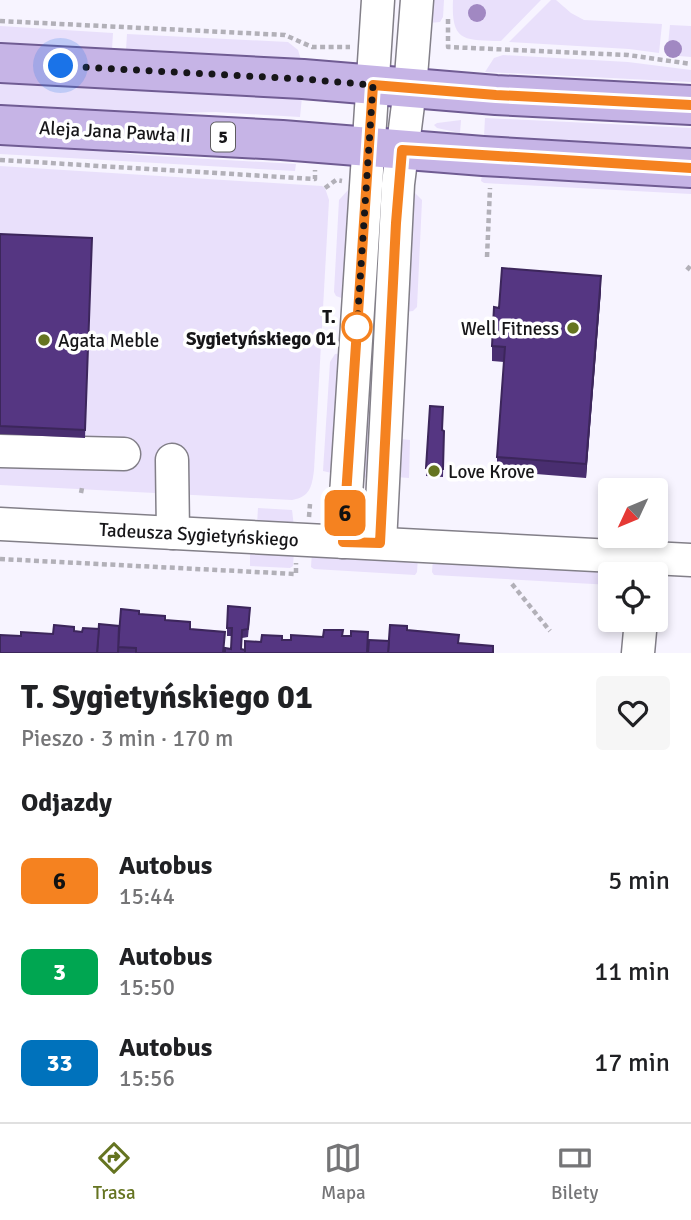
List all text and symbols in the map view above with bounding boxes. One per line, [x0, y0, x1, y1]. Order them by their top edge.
your location [43, 48, 78, 83]
street label: Aleja Jana Pawła II [38, 116, 192, 148]
road number: 5 [211, 122, 235, 152]
place label: T. Sygietyńskiego 01 [186, 305, 336, 351]
marker: T. Sygietyńskiego 01 [342, 312, 372, 342]
place label: Well Fitness [461, 317, 559, 341]
marker: Well Fitness [565, 320, 581, 336]
place label: Agata Meble [58, 329, 159, 353]
marker: Agata Meble [36, 332, 52, 348]
place label: Love Krove [448, 460, 535, 484]
marker: Love Krove [426, 463, 442, 479]
north arrow [598, 478, 668, 548]
map controls [598, 478, 668, 632]
line badge: 6 [322, 490, 368, 536]
text: 6 [339, 498, 351, 528]
street label: Tadeusza Sygietyńskiego [99, 518, 299, 552]
button: locate [598, 562, 668, 632]
button: heart [596, 676, 670, 750]
text: T. Sygietyńskiego 01 [21, 677, 313, 718]
text: Pieszo · 3 min · 170 m [21, 724, 233, 753]
text: Odjazdy [21, 787, 112, 819]
text: Autobus [119, 850, 212, 882]
text: 5 min [608, 865, 670, 897]
text: 6 [53, 866, 66, 896]
text: 15:44 [119, 882, 175, 911]
text: Autobus [119, 941, 212, 973]
text: 11 min [594, 956, 670, 988]
text: 3 [53, 957, 66, 987]
text: 15:50 [119, 973, 175, 1002]
text: Autobus [119, 1032, 212, 1064]
text: 17 min [594, 1047, 670, 1079]
text: 33 [47, 1048, 72, 1078]
text: 15:56 [119, 1064, 175, 1093]
tab: Trasa [93, 1139, 136, 1205]
tab: Mapa [321, 1139, 366, 1205]
tab: Bilety [551, 1139, 598, 1205]

